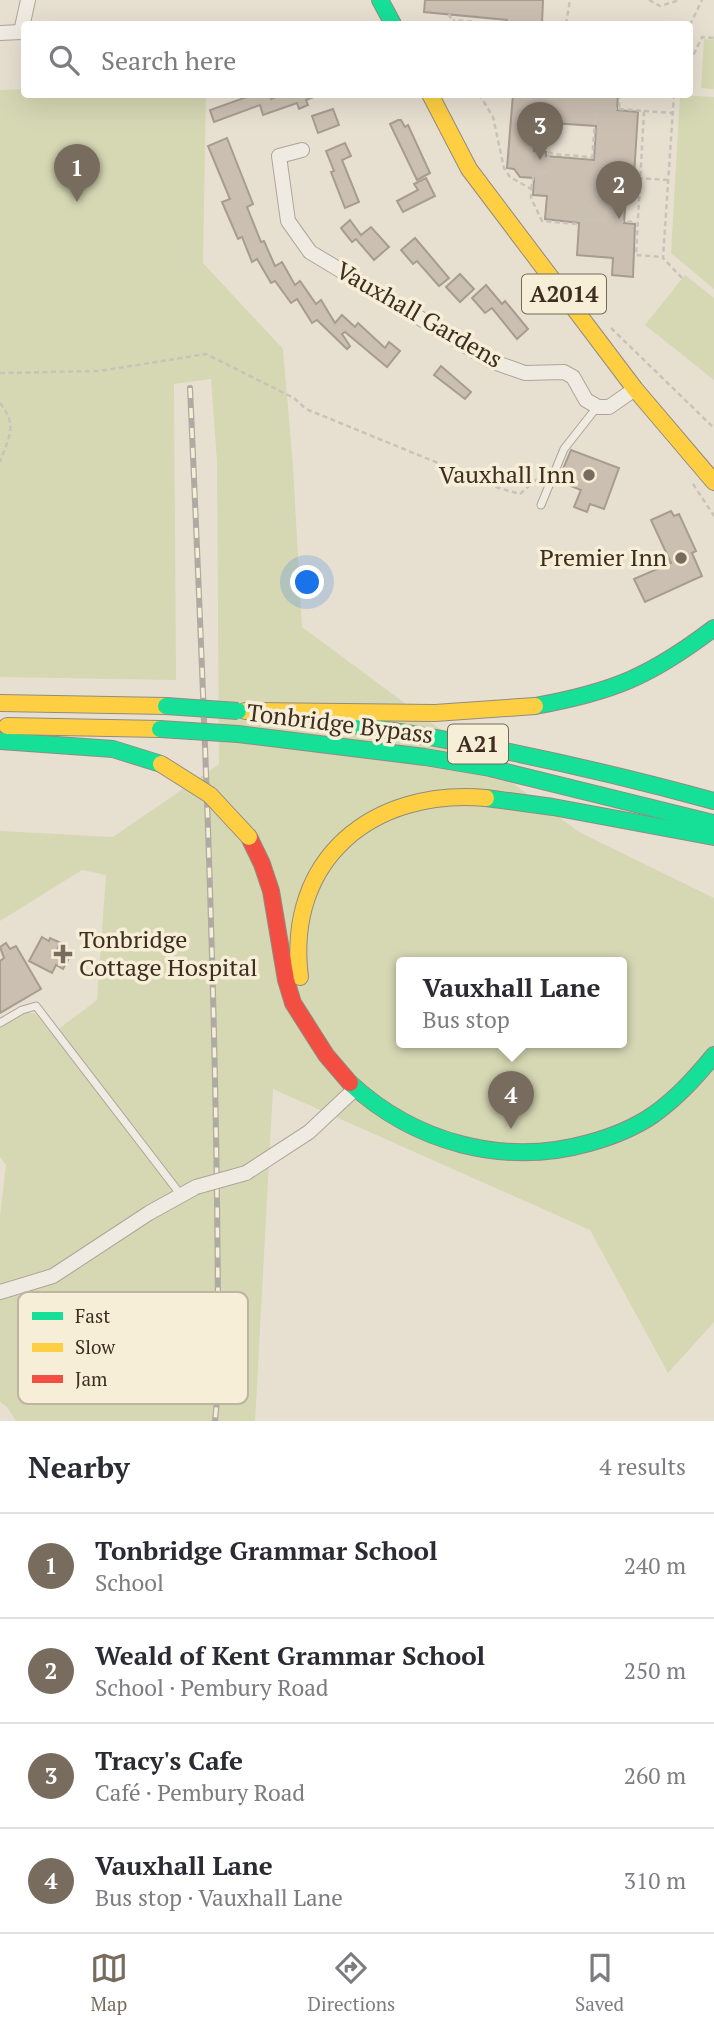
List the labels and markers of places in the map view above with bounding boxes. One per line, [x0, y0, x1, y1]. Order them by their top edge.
pin: 3 [517, 102, 563, 160]
pin: 1 [54, 144, 100, 202]
pin: 2 [596, 161, 642, 219]
place label: Vauxhall Inn [439, 458, 575, 490]
marker: Vauxhall Inn [581, 467, 597, 483]
place label: Premier Inn [539, 541, 667, 573]
marker: Premier Inn [673, 550, 689, 566]
place label: Tonbridge Cottage Hospital [79, 923, 258, 983]
marker: Tonbridge Cottage Hospital [53, 944, 73, 964]
pin: 4 [488, 1071, 534, 1129]

